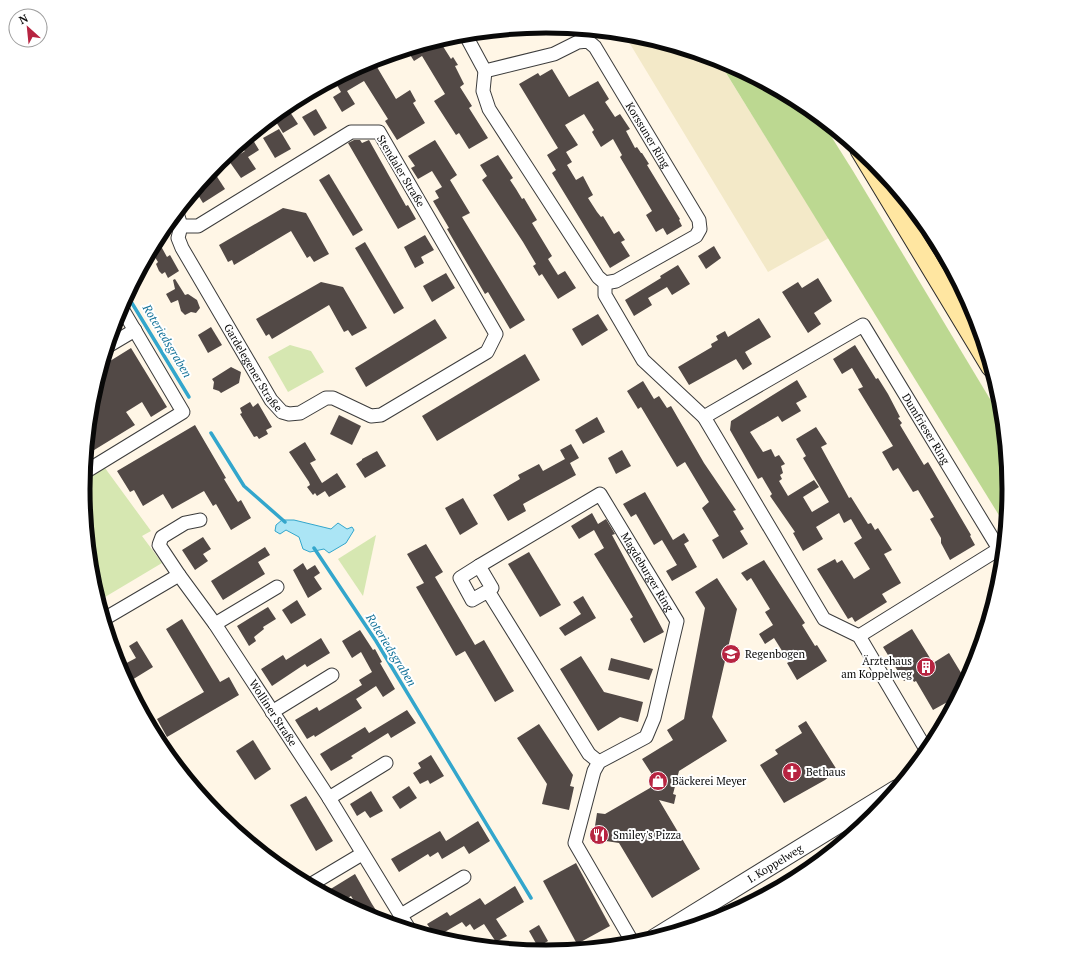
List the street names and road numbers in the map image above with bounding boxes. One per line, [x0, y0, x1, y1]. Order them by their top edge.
street label: Korssuner Ring [623, 100, 673, 171]
street label: Stendaler Straße [374, 132, 428, 210]
street label: Gardelegener Straße [221, 321, 286, 415]
street label: Dumfrieser Ring [899, 391, 953, 467]
street label: Magdeburger Ring [618, 530, 677, 614]
street label: Wolliner Straße [246, 677, 300, 749]
street label: I. Koppelweg [745, 841, 805, 886]

